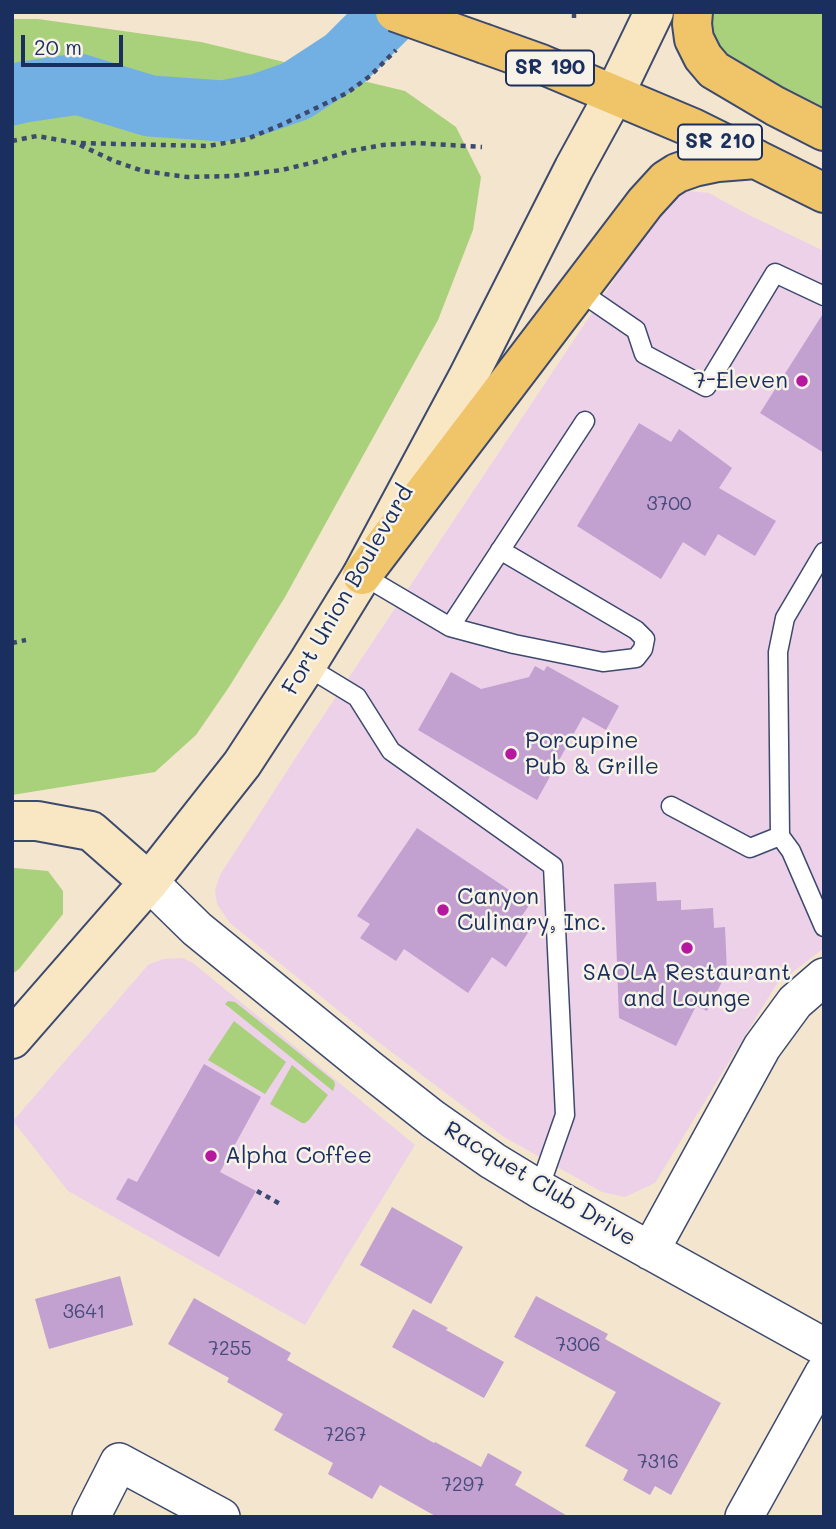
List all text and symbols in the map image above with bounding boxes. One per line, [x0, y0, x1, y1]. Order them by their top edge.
scale bar [24, 21, 126, 65]
text: 20 m [34, 33, 82, 60]
road number: SR 190 [506, 50, 594, 86]
road number: SR 210 [678, 124, 762, 160]
place label: 7-Eleven [693, 367, 788, 395]
marker: 7-Eleven [794, 373, 810, 389]
street label: Fort Union Boulevard [277, 480, 419, 700]
house number: 3700 [646, 493, 692, 515]
place label: Porcupine Pub & Grille [525, 727, 659, 781]
marker: Porcupine Pub & Grille [503, 746, 519, 762]
place label: Canyon Culinary, Inc. [457, 883, 607, 937]
marker: Canyon Culinary, Inc. [435, 902, 451, 918]
marker: SAOLA Restaurant and Lounge [679, 940, 695, 956]
place label: SAOLA Restaurant and Lounge [583, 959, 791, 1013]
street label: Racquet Club Drive [439, 1116, 641, 1252]
place label: Alpha Coffee [225, 1142, 372, 1170]
marker: Alpha Coffee [203, 1148, 219, 1164]
house number: 3641 [63, 1301, 105, 1323]
house number: 7306 [556, 1334, 600, 1356]
house number: 7255 [208, 1338, 252, 1360]
house number: 7267 [323, 1424, 367, 1446]
house number: 7316 [637, 1451, 679, 1473]
house number: 7297 [442, 1474, 484, 1496]

